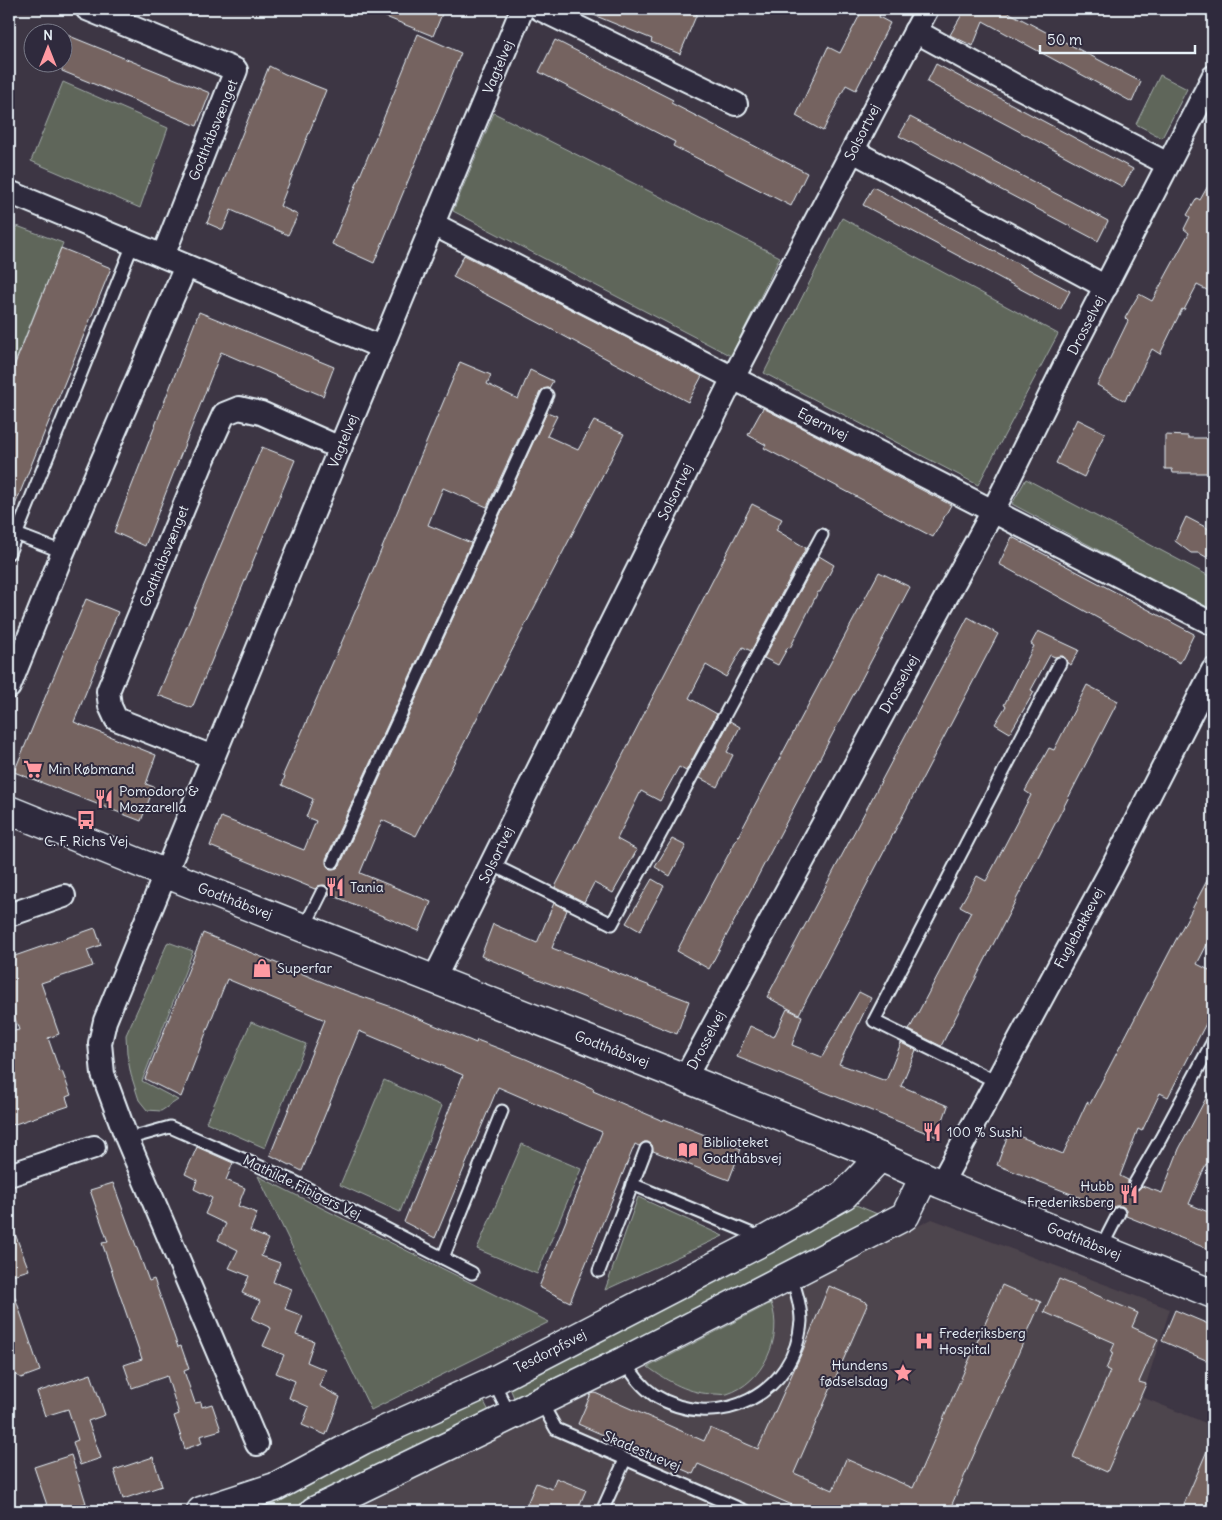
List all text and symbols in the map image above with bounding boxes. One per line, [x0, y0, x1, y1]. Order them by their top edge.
north arrow [22, 22, 72, 72]
scale bar [1040, 22, 1194, 54]
text: N [43, 26, 53, 44]
text: 50 m [1047, 30, 1082, 49]
street label: Vagtelvej [479, 37, 517, 97]
street label: Godthåbsvænget [184, 76, 242, 183]
street label: Solsortvej [840, 101, 884, 163]
street label: Drosselvej [1063, 292, 1109, 358]
street label: Egernvej [795, 404, 851, 444]
street label: Vagtelvej [324, 411, 362, 471]
street label: Solsortvej [654, 461, 696, 523]
street label: Godthåbsvænget [135, 502, 193, 609]
street label: Drosselvej [876, 652, 922, 716]
supermarket icon: Min Købmand [22, 758, 44, 780]
place label: Min Købmand [48, 760, 135, 778]
place label: Pomodoro & Mozzarella [119, 782, 199, 816]
restaurant icon: Pomodoro & Mozzarella [93, 788, 115, 810]
bus stop icon: C. F. Richs Vej [75, 809, 97, 831]
street label: Solsortvej [475, 824, 517, 886]
place label: C. F. Richs Vej [44, 832, 128, 850]
restaurant icon: Tania [324, 876, 346, 898]
place label: Tania [350, 878, 384, 896]
street label: Godthåbsvej [195, 879, 275, 923]
street label: Fuglebakkevej [1050, 885, 1108, 971]
shop icon: Superfar [251, 957, 273, 979]
place label: Superfar [277, 959, 333, 977]
street label: Drosselvej [683, 1007, 729, 1073]
street label: Godthåbsvej [572, 1027, 652, 1071]
restaurant icon: 100 % Sushi [921, 1121, 943, 1143]
place label: 100 % Sushi [947, 1123, 1022, 1141]
place label: Biblioteket Godthåbsvej [703, 1133, 782, 1167]
library icon: Biblioteket Godthåbsvej [677, 1139, 699, 1161]
street label: Mathilde Fibigers Vej [240, 1151, 364, 1223]
place label: Hubb Frederiksberg [1027, 1177, 1114, 1211]
restaurant icon: Hubb Frederiksberg [1118, 1183, 1140, 1205]
street label: Godthåbsvej [1044, 1218, 1124, 1264]
place label: Frederiksberg Hospital [939, 1324, 1026, 1358]
street label: Tesdorpfsvej [511, 1325, 589, 1377]
hospital icon: Frederiksberg Hospital [913, 1330, 935, 1352]
place label: Hundens fødselsdag [820, 1356, 888, 1390]
place icon: Hundens fødselsdag [892, 1362, 914, 1384]
street label: Skadestuevej [600, 1427, 684, 1475]

